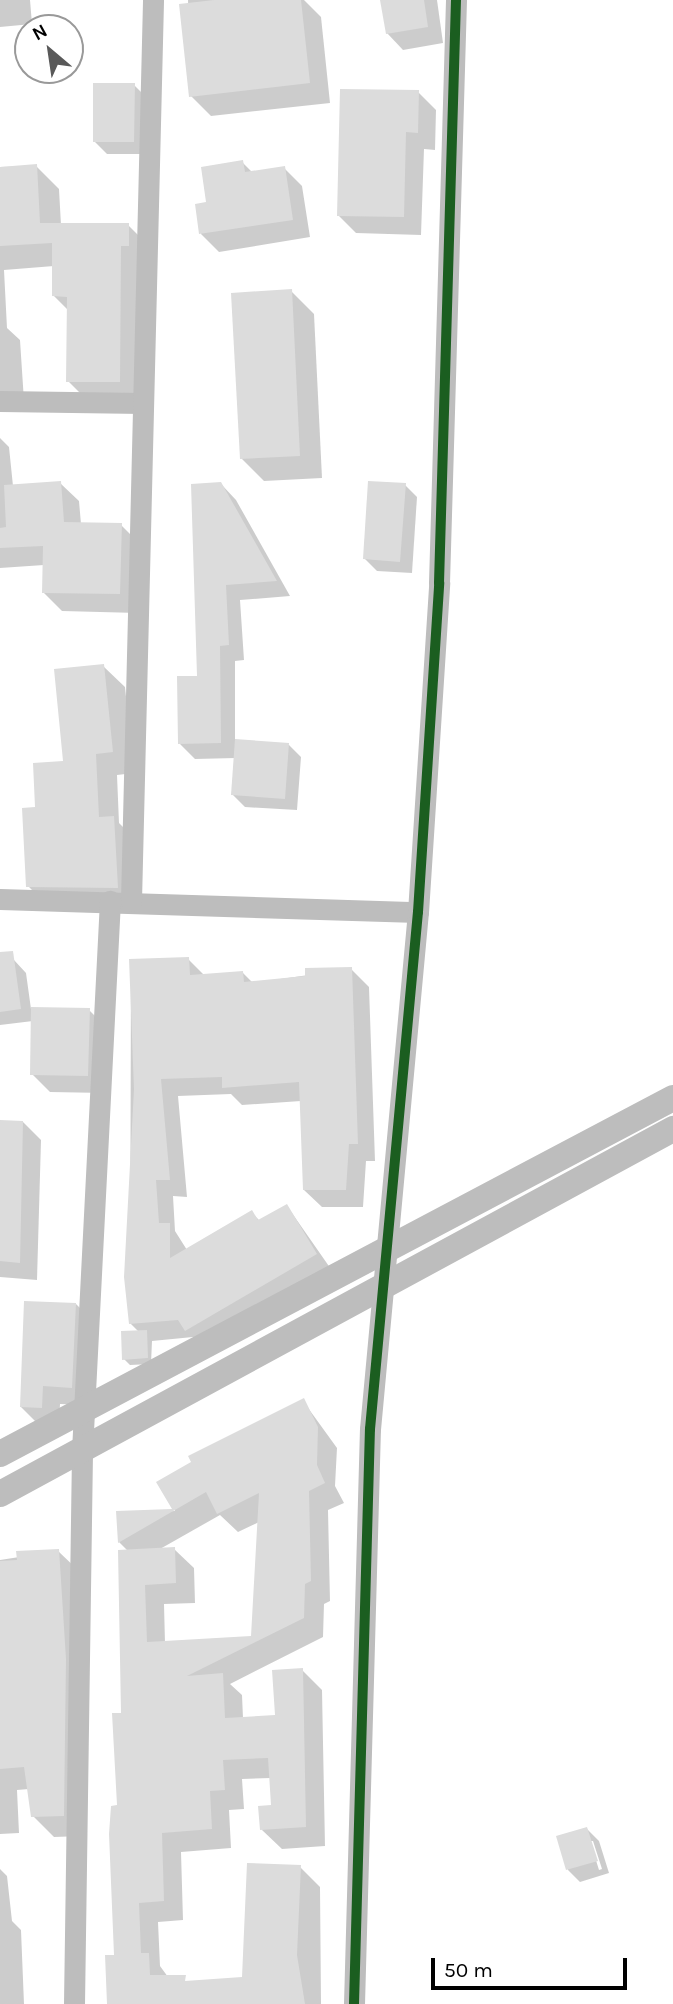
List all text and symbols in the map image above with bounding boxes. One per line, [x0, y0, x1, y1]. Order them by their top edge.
north arrow [14, 14, 84, 84]
text: N [28, 19, 51, 45]
scale bar [435, 1944, 631, 1988]
text: 50 m [444, 1958, 493, 1982]

